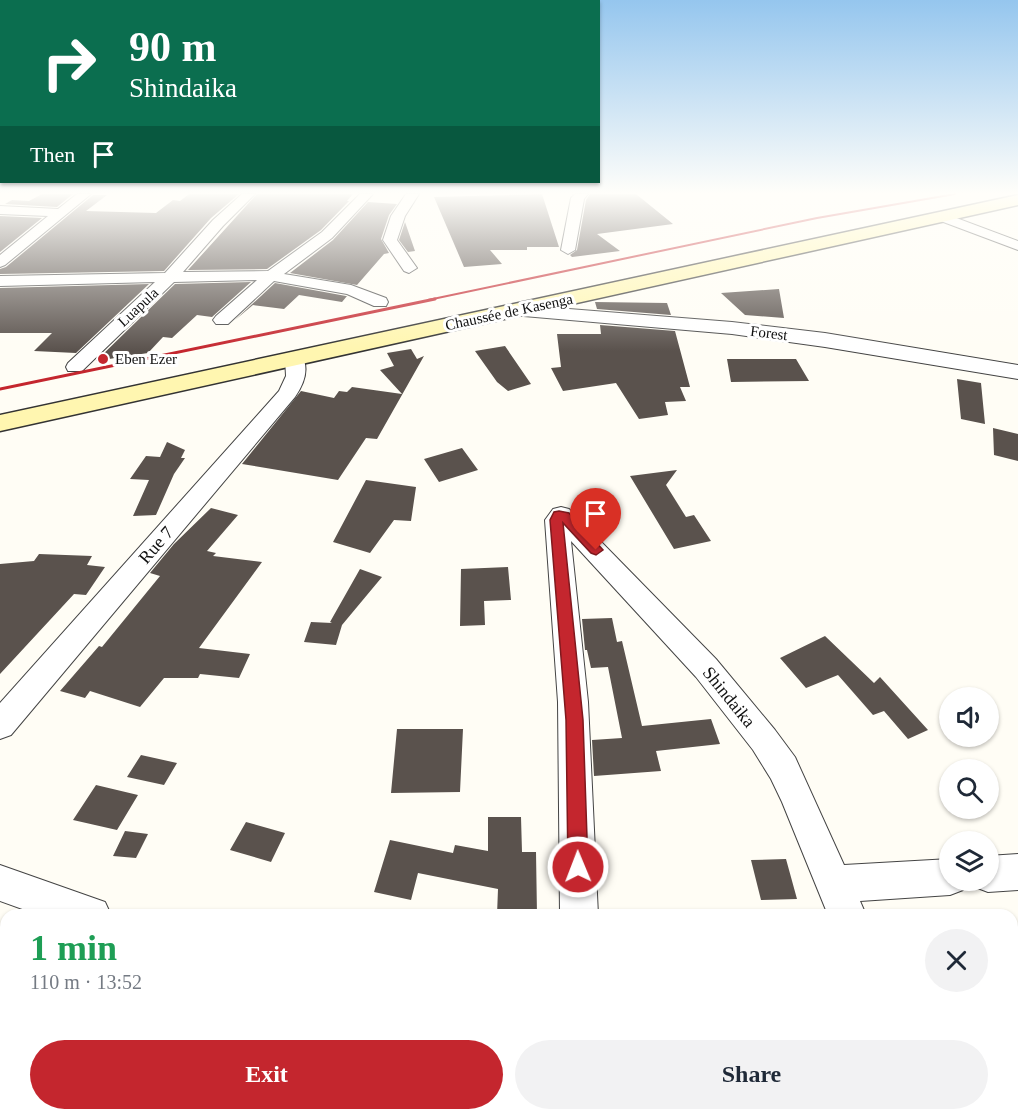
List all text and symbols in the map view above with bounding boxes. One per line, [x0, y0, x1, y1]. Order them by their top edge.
icon: right [30, 24, 108, 102]
text: 90 m [129, 24, 217, 70]
text: Shindaika [129, 73, 237, 103]
icon: arrive [87, 138, 120, 171]
text: Then [30, 142, 75, 167]
street label: Luapula [115, 284, 162, 330]
street label: Chaussée de Kasenga [444, 291, 575, 333]
street label: Forest [749, 323, 789, 343]
place label: Eben Ezer [115, 351, 177, 367]
marker: Eben Ezer [96, 352, 110, 366]
pin [570, 488, 621, 550]
icon: arrive [579, 497, 612, 530]
street label: Rue 7 [135, 522, 177, 568]
street label: Shindaika [699, 663, 759, 731]
map controls [939, 687, 999, 891]
button: sound [939, 687, 999, 747]
button: search [939, 759, 999, 819]
button: layers [939, 831, 999, 891]
position arrow [546, 835, 610, 899]
text: 1 min [30, 928, 117, 968]
button: close [925, 929, 988, 992]
text: 110 m · 13:52 [30, 971, 142, 993]
button: Exit [30, 1040, 503, 1109]
button: Share [515, 1040, 988, 1109]

